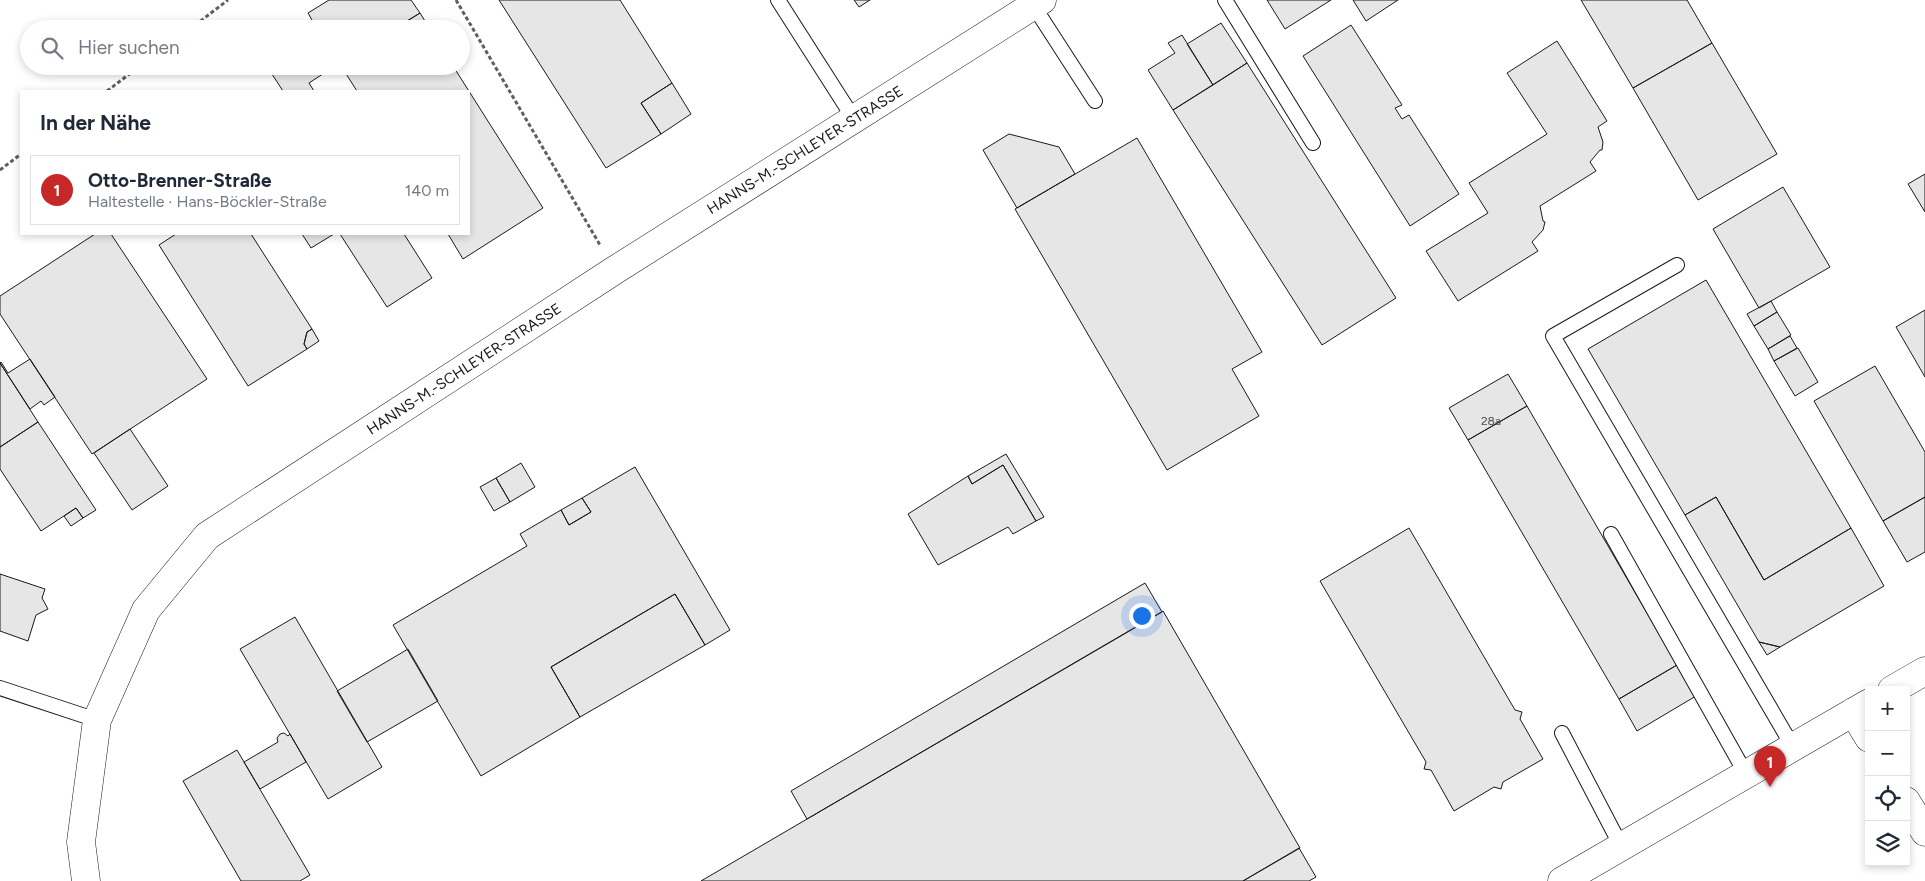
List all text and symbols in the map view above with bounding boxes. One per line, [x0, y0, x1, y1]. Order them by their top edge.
search box [20, 20, 470, 75]
icon: search [38, 34, 66, 62]
text: Hier suchen [78, 36, 179, 59]
street label: HANNS-M.-SCHLEYER-STRASSE [704, 82, 906, 218]
text: In der Nähe [40, 110, 151, 135]
text: Otto-Brenner-Straße [88, 169, 271, 192]
text: 1 [54, 181, 60, 200]
text: 140 m [405, 181, 449, 200]
text: Haltestelle · Hans-Böckler-Straße [88, 192, 327, 211]
street label: HANNS-M.-SCHLEYER-STRASSE [363, 299, 565, 439]
house number: 28a [1481, 414, 1501, 428]
your location [1129, 603, 1155, 629]
map controls [1865, 686, 1910, 866]
button: + [1865, 686, 1910, 731]
button: − [1865, 731, 1910, 776]
pin: 1 [1754, 746, 1786, 787]
button: locate [1865, 776, 1910, 821]
button: layers [1865, 821, 1910, 866]

